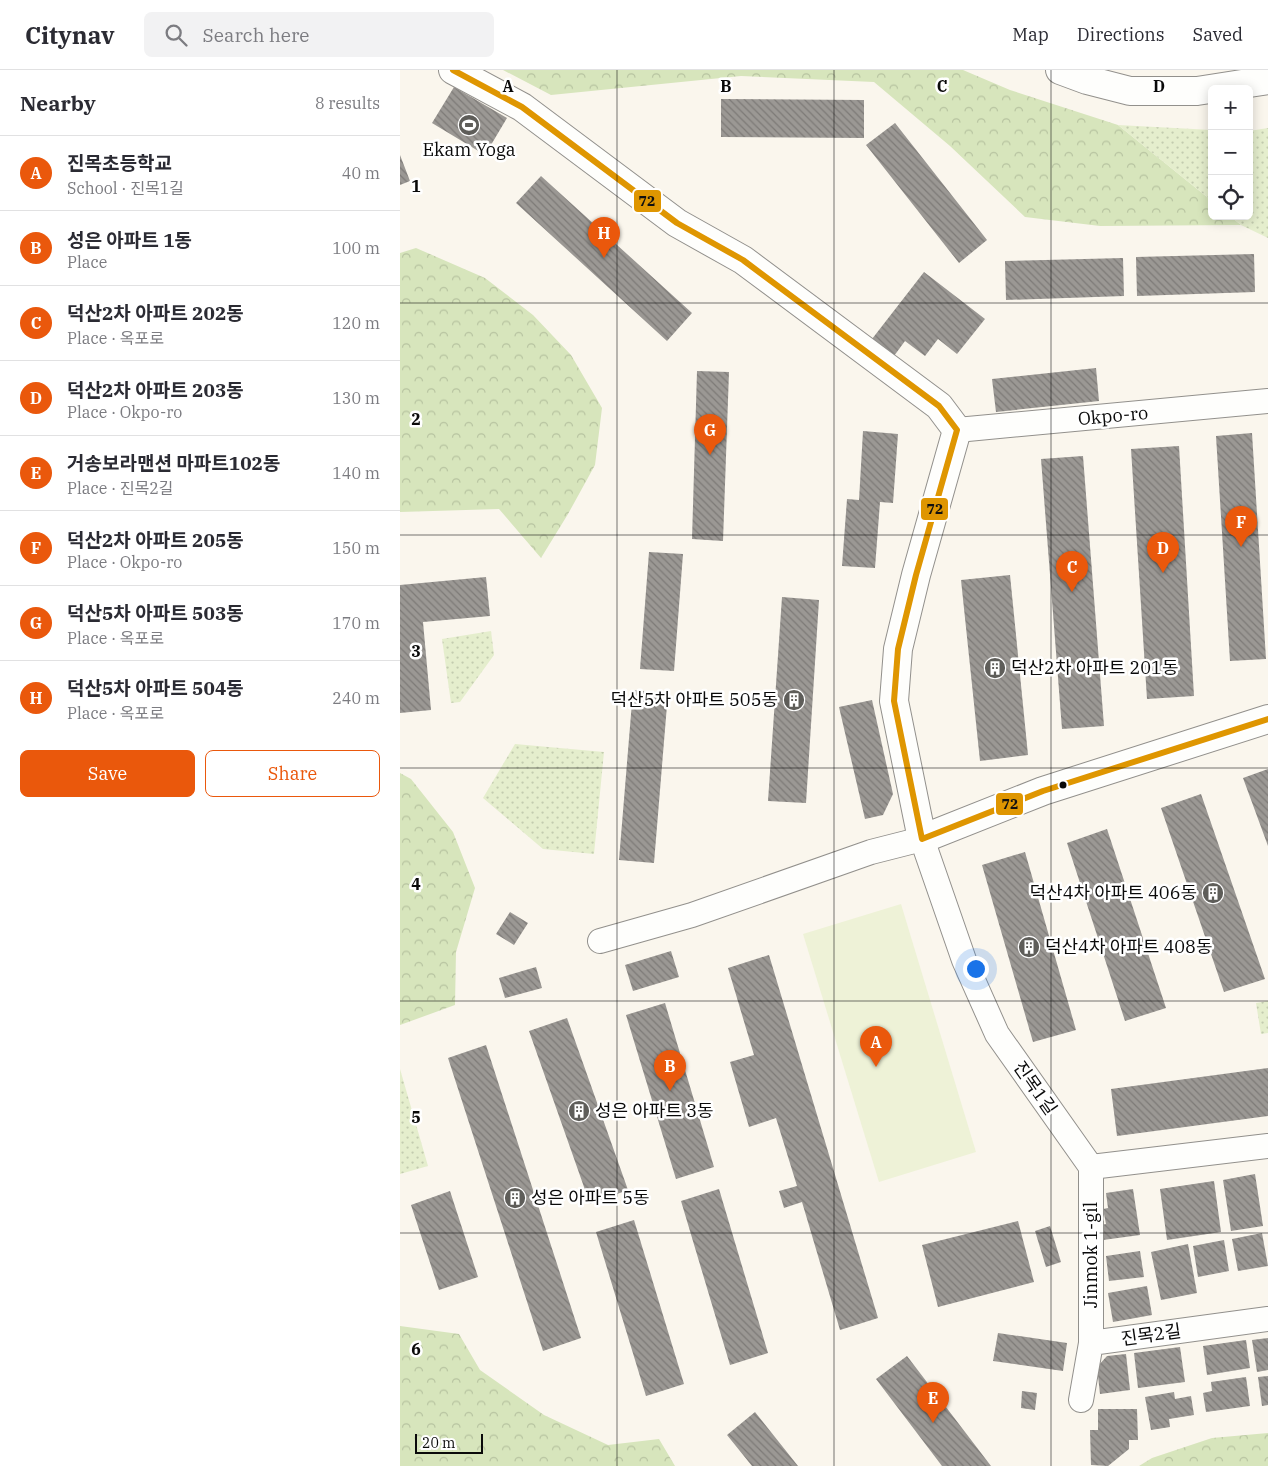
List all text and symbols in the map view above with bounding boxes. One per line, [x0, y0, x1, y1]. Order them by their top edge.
search box [144, 12, 494, 57]
text: Citynav [25, 19, 114, 51]
icon: search [162, 21, 190, 49]
text: Search here [202, 23, 310, 47]
text: Map [1012, 23, 1049, 46]
text: Directions [1077, 23, 1165, 46]
text: Saved [1193, 23, 1243, 46]
text: A [502, 76, 514, 96]
text: B [720, 76, 732, 96]
text: C [937, 76, 947, 96]
text: D [1153, 76, 1165, 96]
map controls [1208, 85, 1253, 220]
button: + [1208, 85, 1253, 130]
text: Nearby [20, 89, 96, 117]
text: 8 results [315, 93, 380, 113]
sports icon: Ekam Yoga [457, 113, 481, 137]
button: − [1208, 130, 1253, 175]
place label: Ekam Yoga [422, 138, 516, 161]
text: 진목초등학교 [67, 151, 172, 175]
text: A [30, 163, 42, 183]
text: 40 m [342, 163, 380, 183]
button: locate [1208, 175, 1253, 220]
text: 1 [411, 176, 421, 196]
text: School · 진목1길 [67, 178, 184, 198]
line badge: 72 [633, 189, 662, 213]
text: 72 [639, 192, 655, 210]
pin: H [588, 217, 620, 258]
text: 성은 아파트 1동 [67, 228, 192, 252]
text: B [30, 238, 42, 258]
text: 100 m [332, 238, 380, 258]
text: Place [67, 252, 107, 272]
text: 덕산2차 아파트 202동 [67, 301, 244, 325]
text: C [31, 313, 41, 333]
text: 120 m [332, 313, 380, 333]
text: Place · 옥포로 [67, 328, 164, 348]
text: 덕산2차 아파트 203동 [67, 378, 244, 402]
text: D [30, 388, 42, 408]
text: 130 m [332, 388, 380, 408]
street label: Okpo-ro [1077, 401, 1149, 430]
text: Place · Okpo-ro [67, 402, 182, 422]
text: 2 [411, 409, 421, 429]
pin: G [694, 414, 726, 455]
text: 거송보라맨션 마파트102동 [67, 451, 280, 475]
text: E [31, 463, 41, 483]
text: 140 m [332, 463, 380, 483]
text: Place · 진목2길 [67, 478, 174, 498]
line badge: 72 [920, 497, 949, 521]
text: 72 [927, 500, 943, 518]
pin: F [1225, 506, 1257, 547]
text: 덕산2차 아파트 205동 [67, 528, 244, 552]
pin: D [1147, 532, 1179, 573]
text: F [31, 538, 41, 558]
text: 150 m [332, 538, 380, 558]
pin: C [1056, 551, 1088, 592]
text: Place · Okpo-ro [67, 552, 182, 572]
text: 덕산5차 아파트 503동 [67, 601, 244, 625]
text: G [30, 613, 42, 633]
text: 170 m [332, 613, 380, 633]
text: Place · 옥포로 [67, 628, 164, 648]
text: 3 [411, 641, 421, 661]
building icon: 덕산2차 아파트 201동 [983, 656, 1007, 680]
place label: 덕산2차 아파트 201동 [1011, 656, 1178, 679]
text: 덕산5차 아파트 504동 [67, 676, 244, 700]
text: H [30, 688, 43, 708]
text: 240 m [332, 688, 380, 708]
place label: 덕산5차 아파트 505동 [611, 688, 778, 711]
building icon: 덕산5차 아파트 505동 [782, 688, 806, 712]
text: Place · 옥포로 [67, 703, 164, 723]
button: Save [20, 750, 195, 797]
button: Share [205, 750, 380, 797]
unlabelled marker [1058, 780, 1068, 790]
line badge: 72 [995, 792, 1024, 816]
text: 72 [1002, 795, 1018, 813]
text: 4 [411, 874, 421, 894]
place label: 덕산4차 아파트 406동 [1030, 881, 1197, 904]
building icon: 덕산4차 아파트 406동 [1201, 881, 1225, 905]
building icon: 덕산4차 아파트 408동 [1017, 935, 1041, 959]
place label: 덕산4차 아파트 408동 [1045, 935, 1212, 958]
your location [963, 956, 989, 982]
pin: A [860, 1026, 892, 1067]
pin: B [654, 1050, 686, 1091]
street label: 진목1길 [1009, 1056, 1062, 1119]
building icon: 성은 아파트 3동 [567, 1099, 591, 1123]
place label: 성은 아파트 3동 [595, 1099, 714, 1122]
text: 5 [411, 1107, 421, 1127]
building icon: 성은 아파트 5동 [503, 1186, 527, 1210]
place label: 성은 아파트 5동 [531, 1186, 650, 1209]
street label: Jinmok 1-gil [1079, 1202, 1102, 1308]
street label: 진목2길 [1119, 1319, 1182, 1350]
text: 6 [411, 1339, 421, 1359]
pin: E [917, 1382, 949, 1423]
scale bar [415, 1431, 482, 1454]
text: 20 m [422, 1434, 455, 1452]

